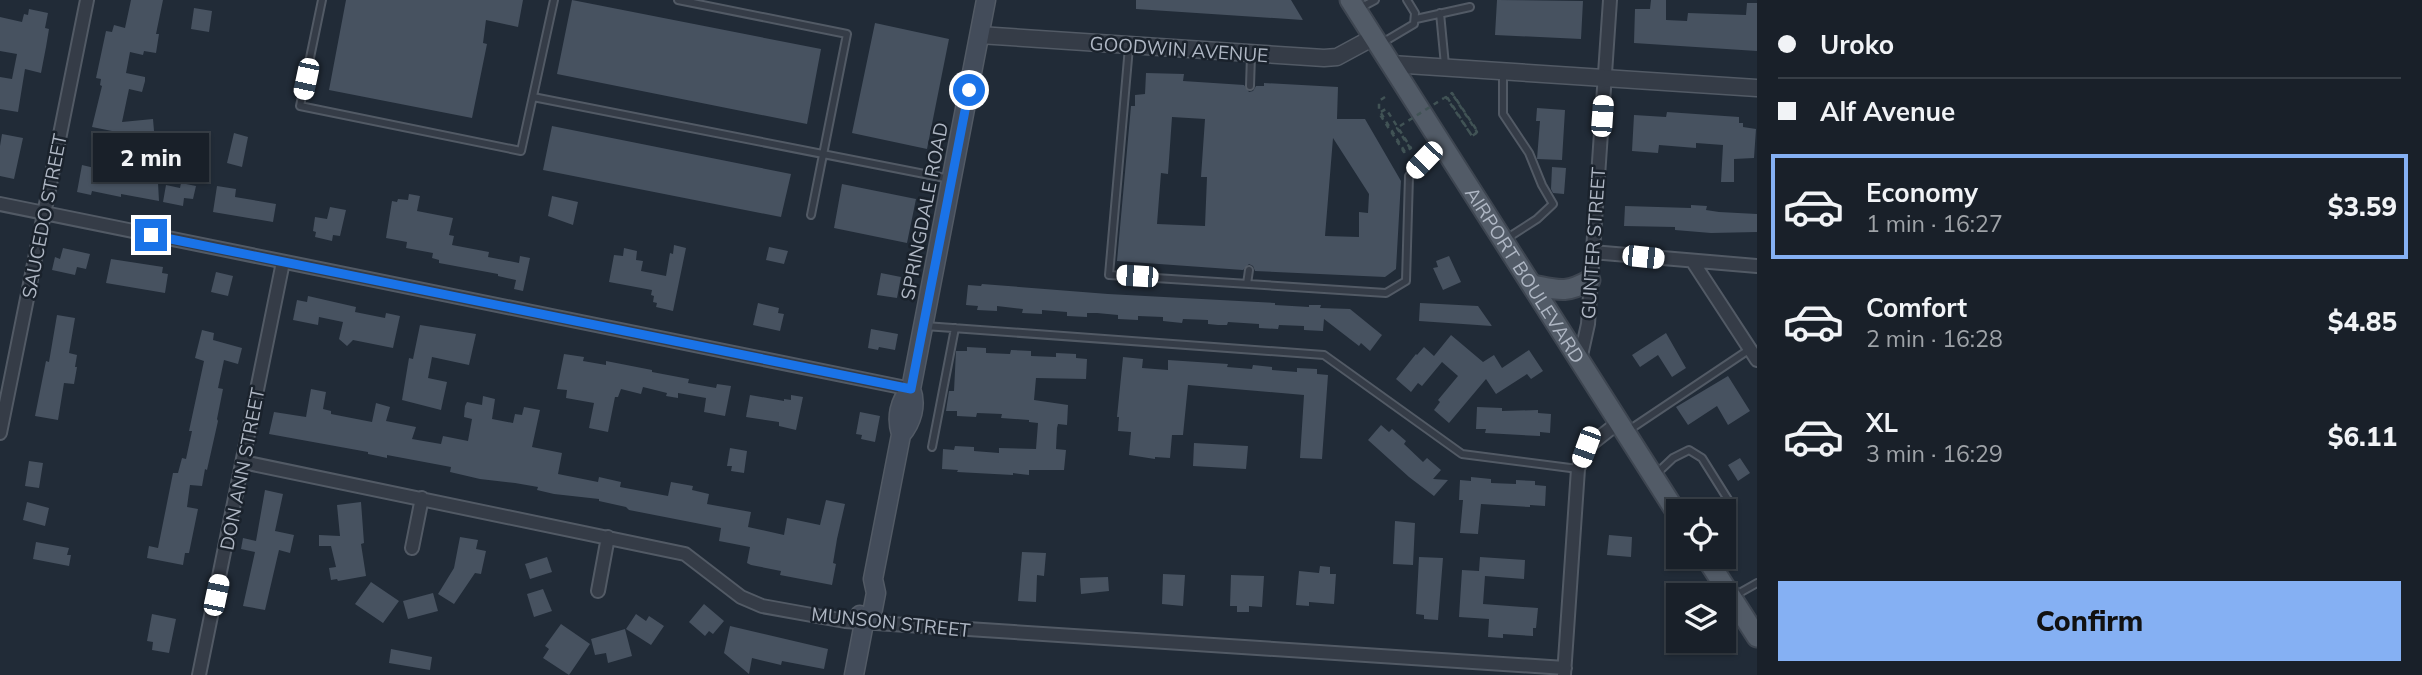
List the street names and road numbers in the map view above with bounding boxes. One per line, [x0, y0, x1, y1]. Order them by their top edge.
street label: GOODWIN AVENUE [1089, 31, 1269, 67]
street label: SPRINGDALE ROAD [895, 120, 953, 302]
street label: SAUCEDO STREET [16, 131, 72, 300]
street label: GUNTER STREET [1576, 166, 1610, 320]
street label: AIRPORT BOULEVARD [1460, 182, 1590, 368]
street label: DON ANN STREET [214, 385, 270, 552]
street label: MUNSON STREET [810, 602, 972, 642]

